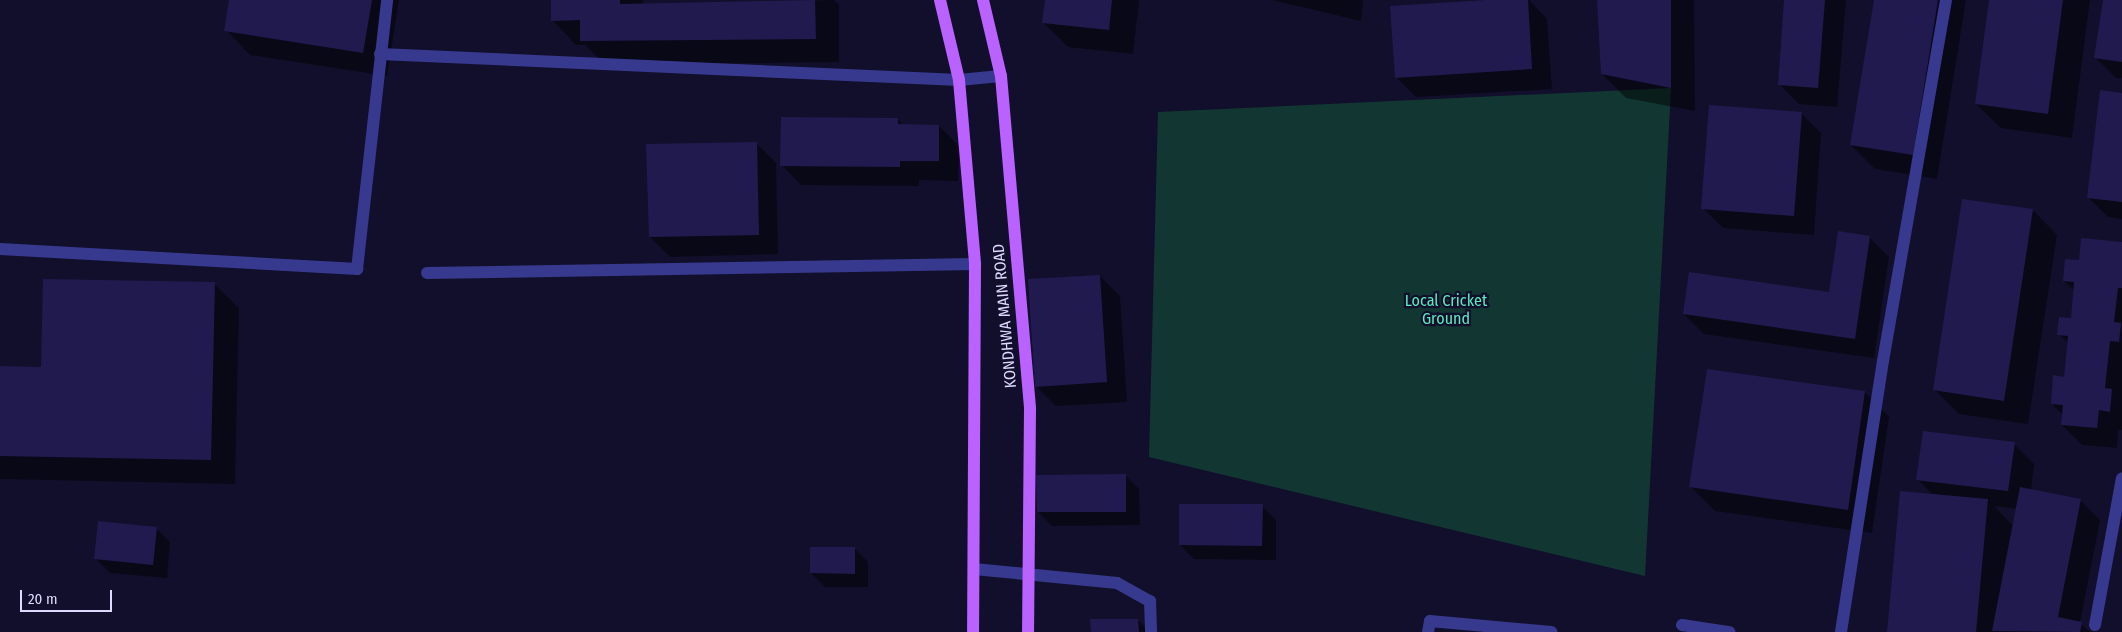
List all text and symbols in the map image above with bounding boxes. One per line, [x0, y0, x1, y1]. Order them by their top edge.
street label: KONDHWA MAIN ROAD [989, 243, 1021, 389]
park label: Local Cricket Ground [1405, 291, 1487, 329]
scale bar [22, 580, 115, 612]
text: 20 m [28, 590, 58, 608]

